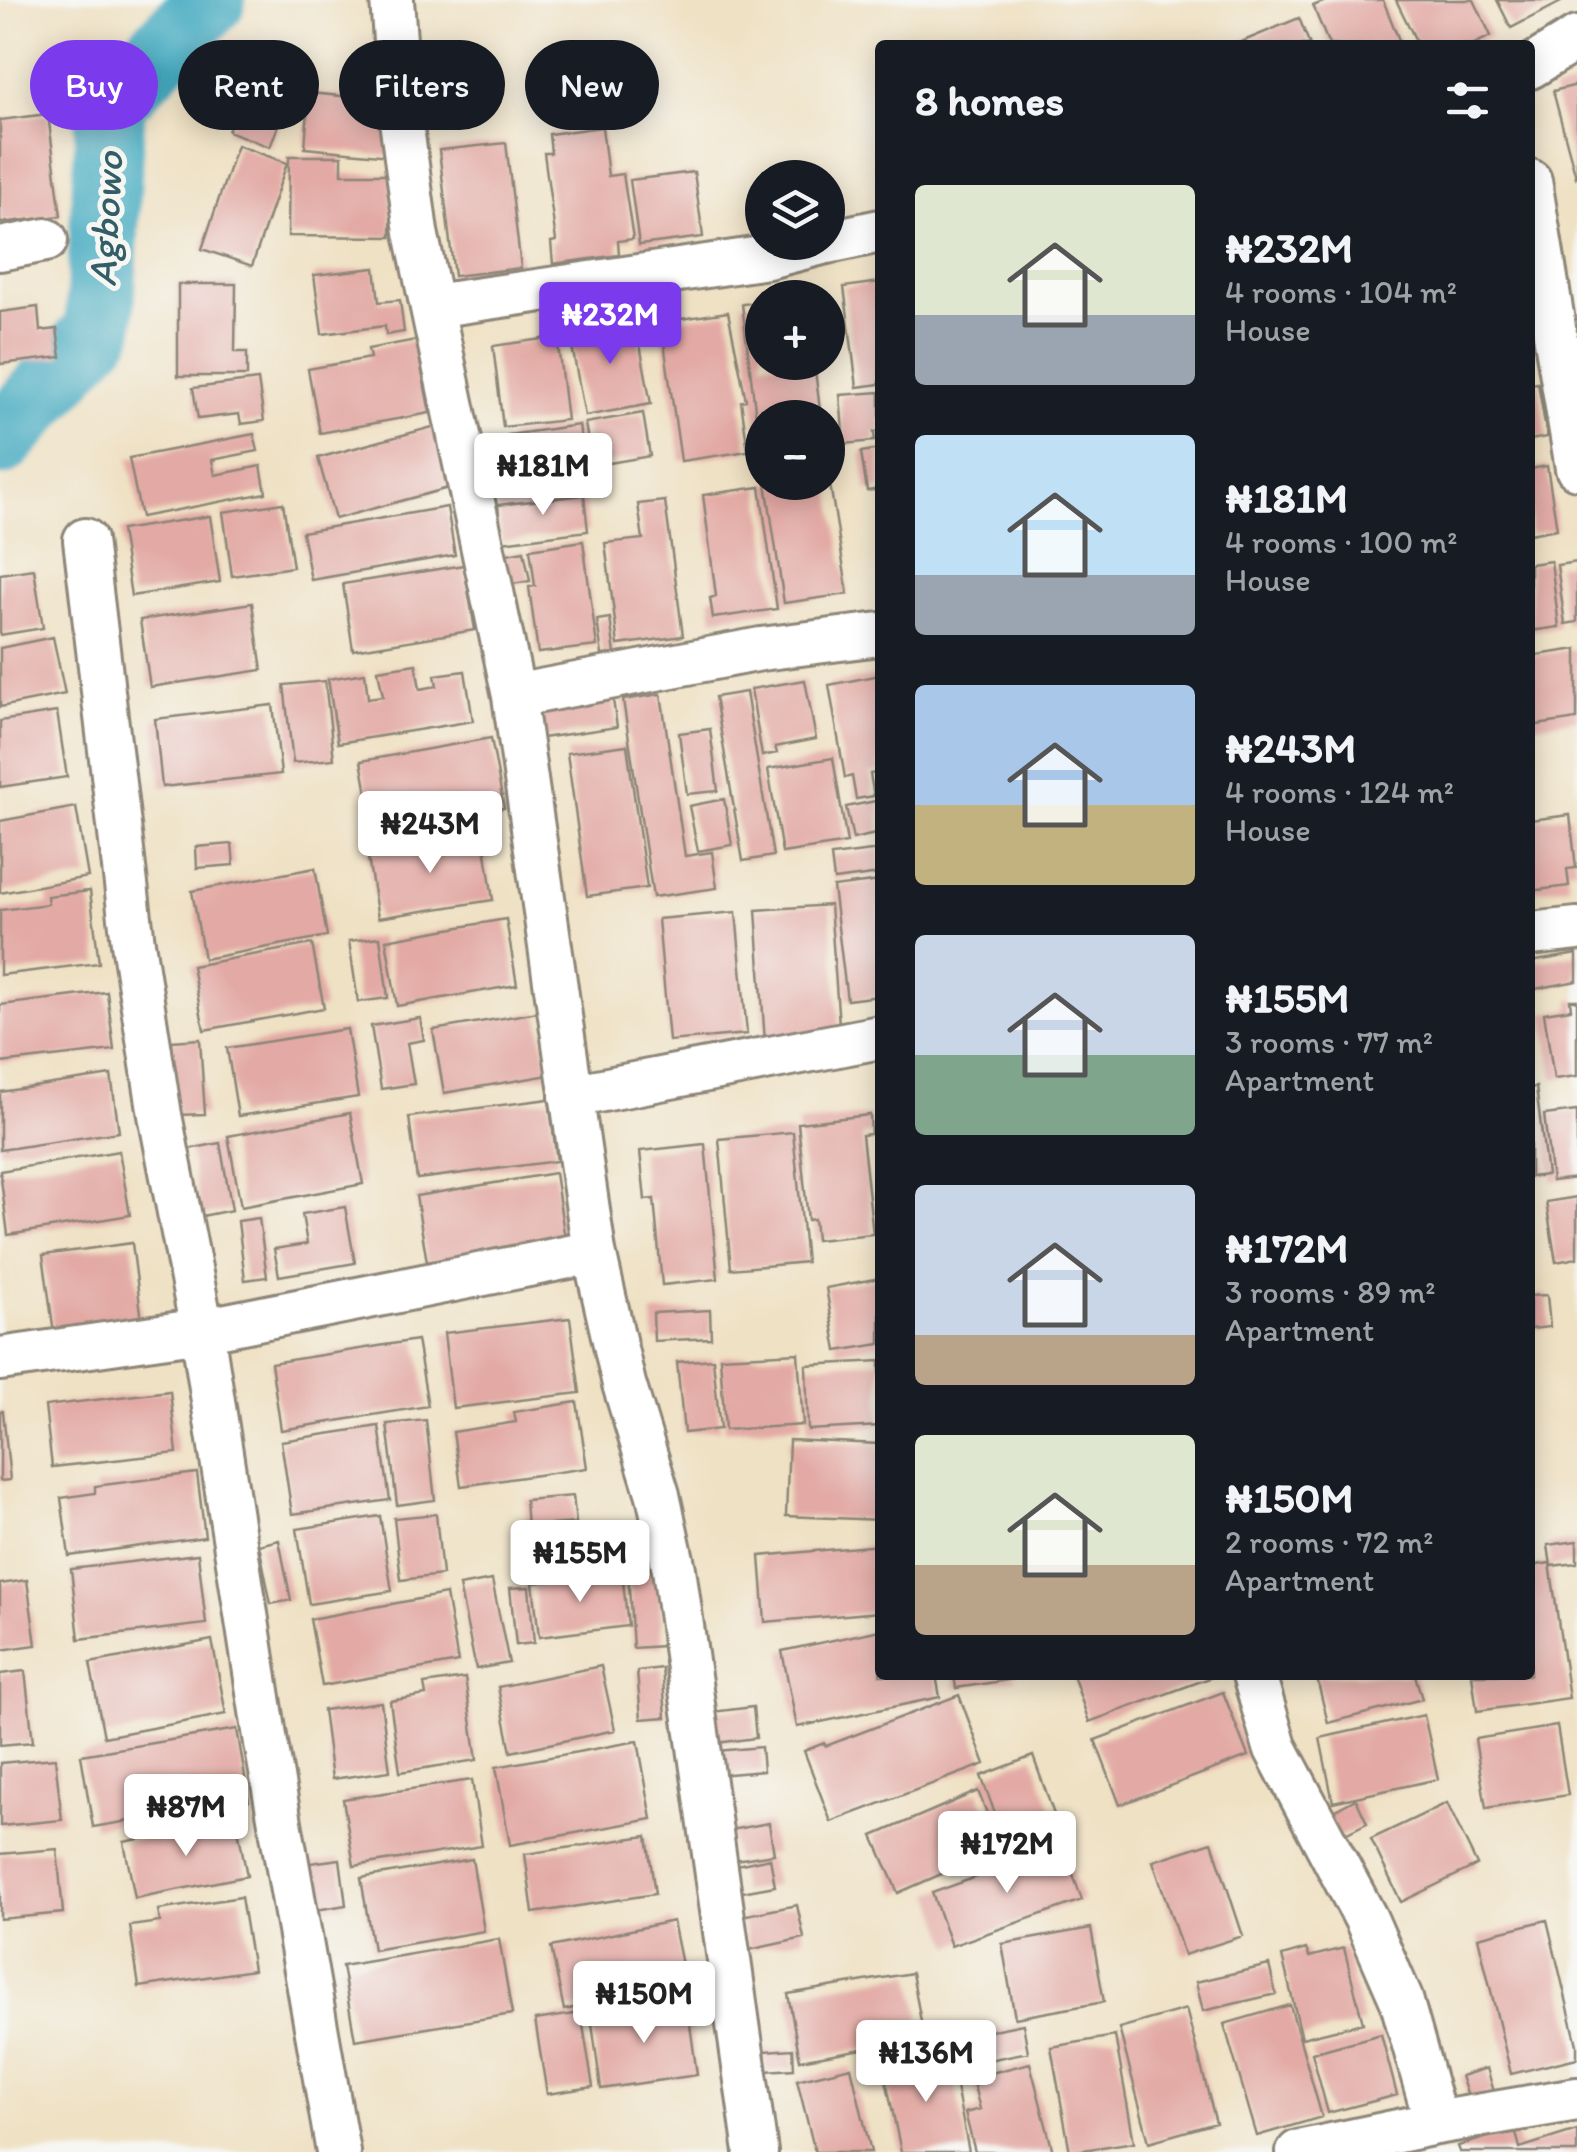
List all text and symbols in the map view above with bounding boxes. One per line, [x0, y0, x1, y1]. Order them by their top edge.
chip: Buy [30, 40, 158, 130]
chip: Rent [178, 40, 319, 130]
chip: Filters [339, 40, 505, 130]
chip: New [525, 40, 659, 130]
icon: filters [1440, 73, 1495, 128]
text: 8 homes [915, 75, 1064, 126]
water label: Agbowo [78, 149, 133, 288]
map controls [745, 160, 845, 500]
button: layers [745, 160, 845, 260]
text: ₦232M [1225, 222, 1353, 273]
icon: home [995, 225, 1115, 345]
text: 4 rooms · 104 m² [1225, 273, 1457, 311]
button: + [745, 280, 845, 380]
pin: ₦232M [540, 282, 680, 367]
text: ₦232M [561, 295, 659, 333]
text: House [1225, 311, 1311, 349]
button: − [745, 400, 845, 500]
pin: ₦181M [473, 433, 613, 518]
text: ₦181M [496, 446, 590, 484]
text: ₦181M [1225, 472, 1348, 523]
icon: home [995, 475, 1115, 595]
text: 4 rooms · 100 m² [1225, 523, 1457, 561]
text: House [1225, 561, 1311, 599]
text: ₦243M [1225, 722, 1356, 773]
icon: home [995, 725, 1115, 845]
text: 4 rooms · 124 m² [1225, 773, 1454, 811]
pin: ₦243M [360, 791, 500, 876]
text: ₦243M [380, 804, 480, 842]
text: House [1225, 811, 1311, 849]
text: ₦155M [1225, 972, 1350, 1023]
icon: home [995, 975, 1115, 1095]
text: 3 rooms · 77 m² [1225, 1023, 1433, 1061]
text: Apartment [1225, 1061, 1374, 1099]
text: ₦172M [1225, 1222, 1348, 1273]
icon: home [995, 1225, 1115, 1345]
text: 3 rooms · 89 m² [1225, 1273, 1436, 1311]
text: Apartment [1225, 1311, 1374, 1349]
text: ₦150M [1225, 1472, 1353, 1523]
icon: home [995, 1475, 1115, 1595]
pin: ₦155M [510, 1520, 650, 1605]
text: 2 rooms · 72 m² [1225, 1523, 1433, 1561]
text: ₦155M [533, 1533, 627, 1571]
text: Apartment [1225, 1561, 1374, 1599]
pin: ₦87M [127, 1774, 245, 1859]
text: ₦87M [146, 1787, 226, 1825]
pin: ₦172M [937, 1811, 1077, 1896]
text: ₦172M [960, 1824, 1054, 1862]
pin: ₦150M [574, 1961, 714, 2046]
text: ₦150M [595, 1974, 693, 2012]
pin: ₦136M [856, 2020, 996, 2105]
text: ₦136M [878, 2033, 974, 2071]

